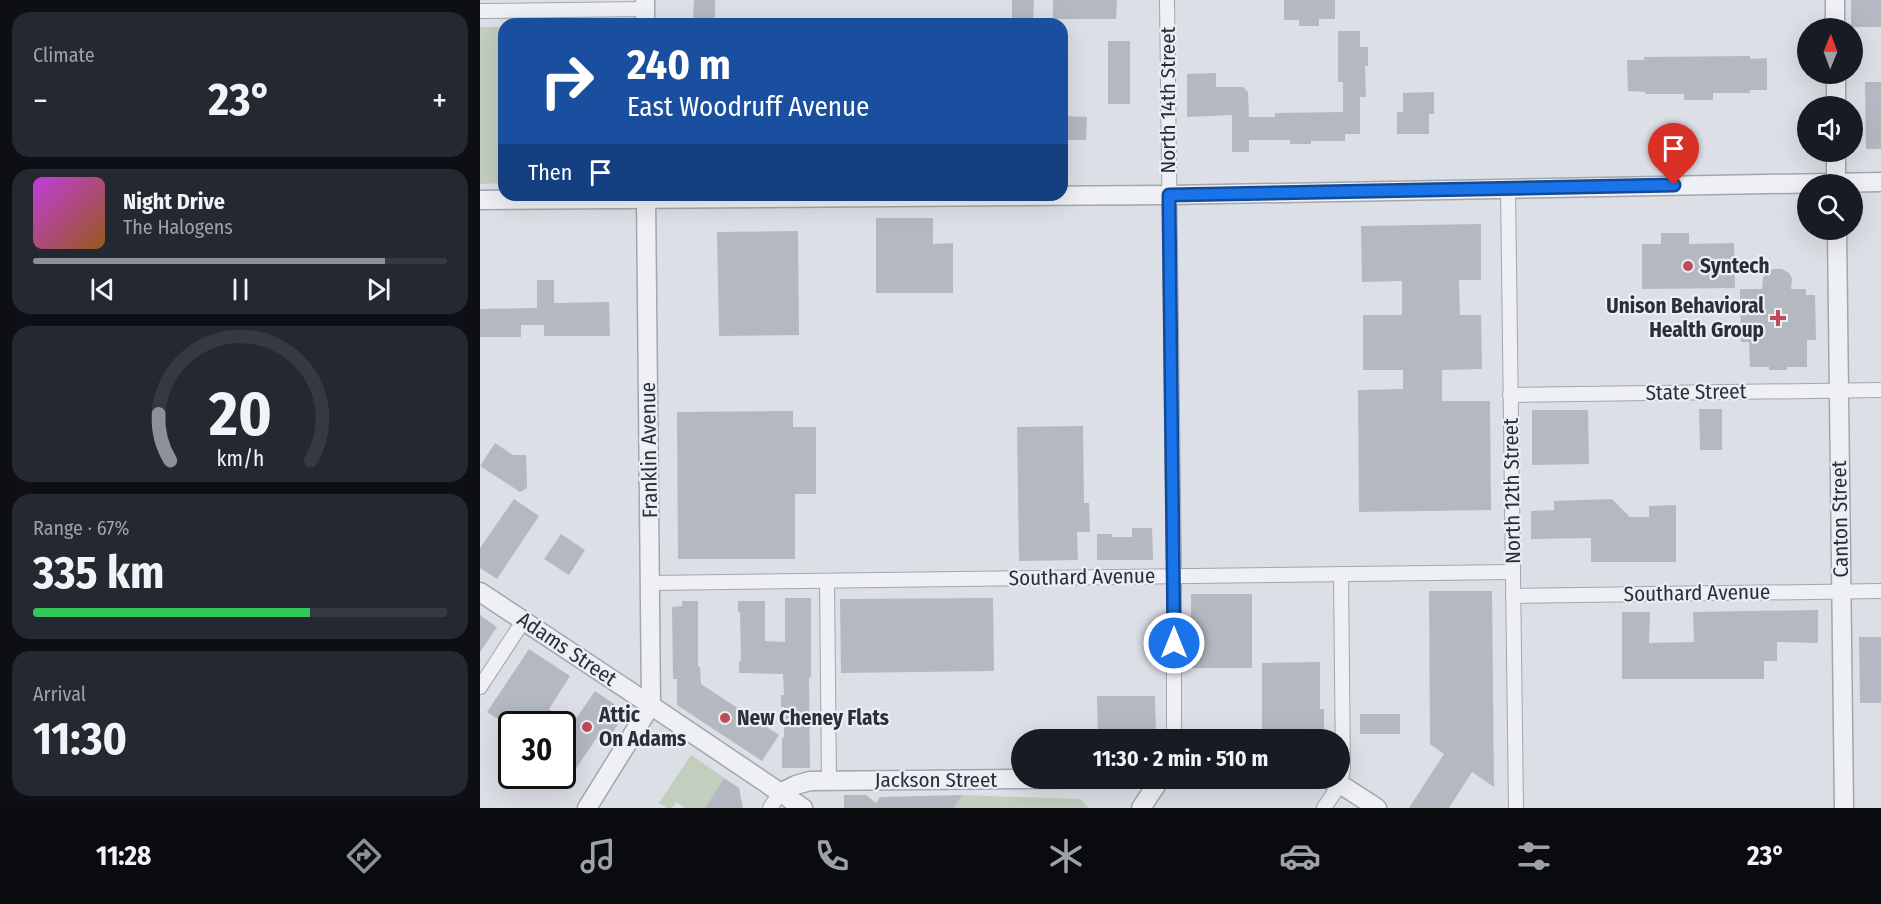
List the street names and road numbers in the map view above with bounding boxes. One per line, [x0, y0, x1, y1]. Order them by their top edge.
street label: North 14th Street [1155, 26, 1181, 173]
street label: State Street [1645, 378, 1747, 406]
street label: Franklin Avenue [635, 382, 663, 518]
street label: North 12th Street [1498, 418, 1526, 564]
street label: Canton Street [1826, 460, 1854, 578]
street label: Southard Avenue [1008, 563, 1156, 591]
street label: Southard Avenue [1623, 579, 1771, 607]
street label: Adams Street [512, 606, 622, 692]
street label: Jackson Street [875, 767, 997, 793]

